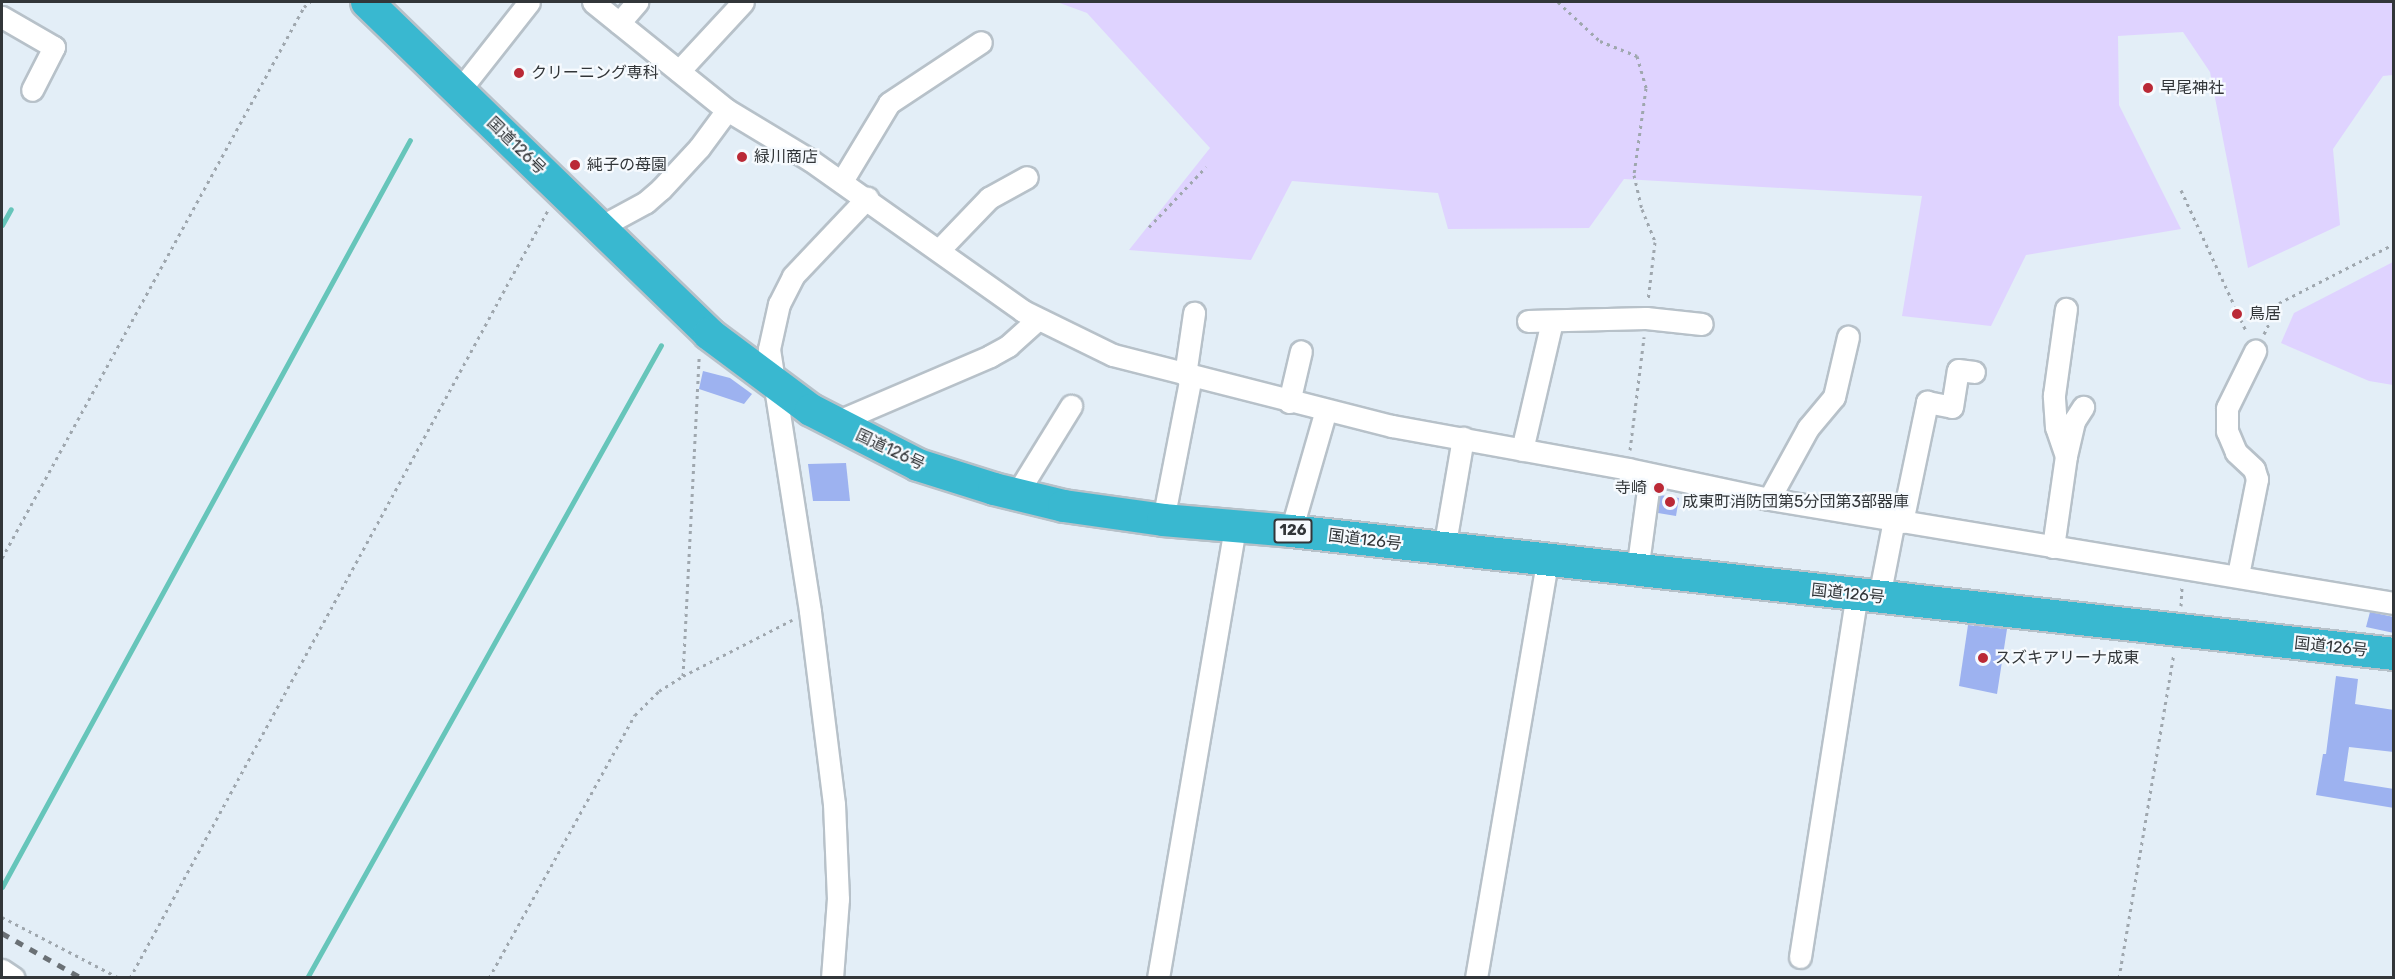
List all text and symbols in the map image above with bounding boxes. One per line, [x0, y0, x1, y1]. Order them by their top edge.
place label: クリーニング専科 [531, 63, 659, 83]
marker: クリーニング専科 [512, 66, 526, 80]
place label: 早尾神社 [2160, 78, 2224, 98]
marker: 早尾神社 [2141, 81, 2155, 95]
street label: 国道126号 [483, 113, 549, 179]
place label: 緑川商店 [754, 147, 818, 167]
marker: 緑川商店 [735, 150, 749, 164]
place label: 純子の苺園 [587, 155, 667, 175]
marker: 純子の苺園 [568, 158, 582, 172]
place label: 鳥居 [2249, 304, 2281, 324]
marker: 鳥居 [2230, 307, 2244, 321]
street label: 国道126号 [852, 426, 928, 474]
place label: 寺崎 [1615, 478, 1647, 498]
marker: 寺崎 [1652, 481, 1666, 495]
place label: 成東町消防団第5分団第3部器庫 [1682, 492, 1909, 512]
marker: 成東町消防団第5分団第3部器庫 [1663, 495, 1677, 509]
road number: 126 [1274, 519, 1312, 543]
street label: 国道126号 [1327, 526, 1403, 554]
street label: 国道126号 [1810, 581, 1886, 607]
street label: 国道126号 [2293, 634, 2369, 660]
place label: スズキアリーナ成東 [1995, 648, 2139, 668]
marker: スズキアリーナ成東 [1976, 651, 1990, 665]

